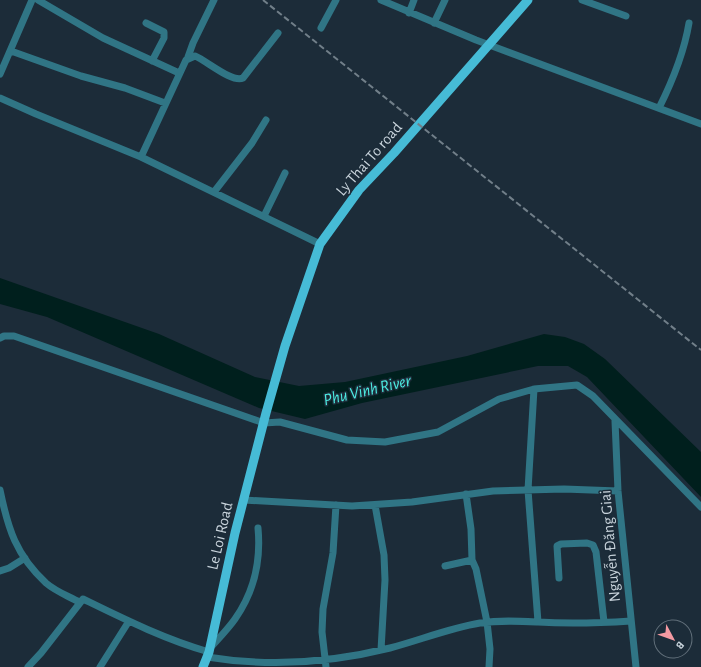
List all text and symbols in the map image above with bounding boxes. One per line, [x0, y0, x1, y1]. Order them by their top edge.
street label: Ly Thai To road [333, 119, 406, 199]
water label: Phu Vinh River [322, 372, 413, 408]
street label: Nguyễn Đăng Giai [595, 489, 624, 603]
street label: Le Loi Road [204, 501, 236, 571]
north arrow [653, 619, 693, 659]
text: B [674, 639, 686, 652]

